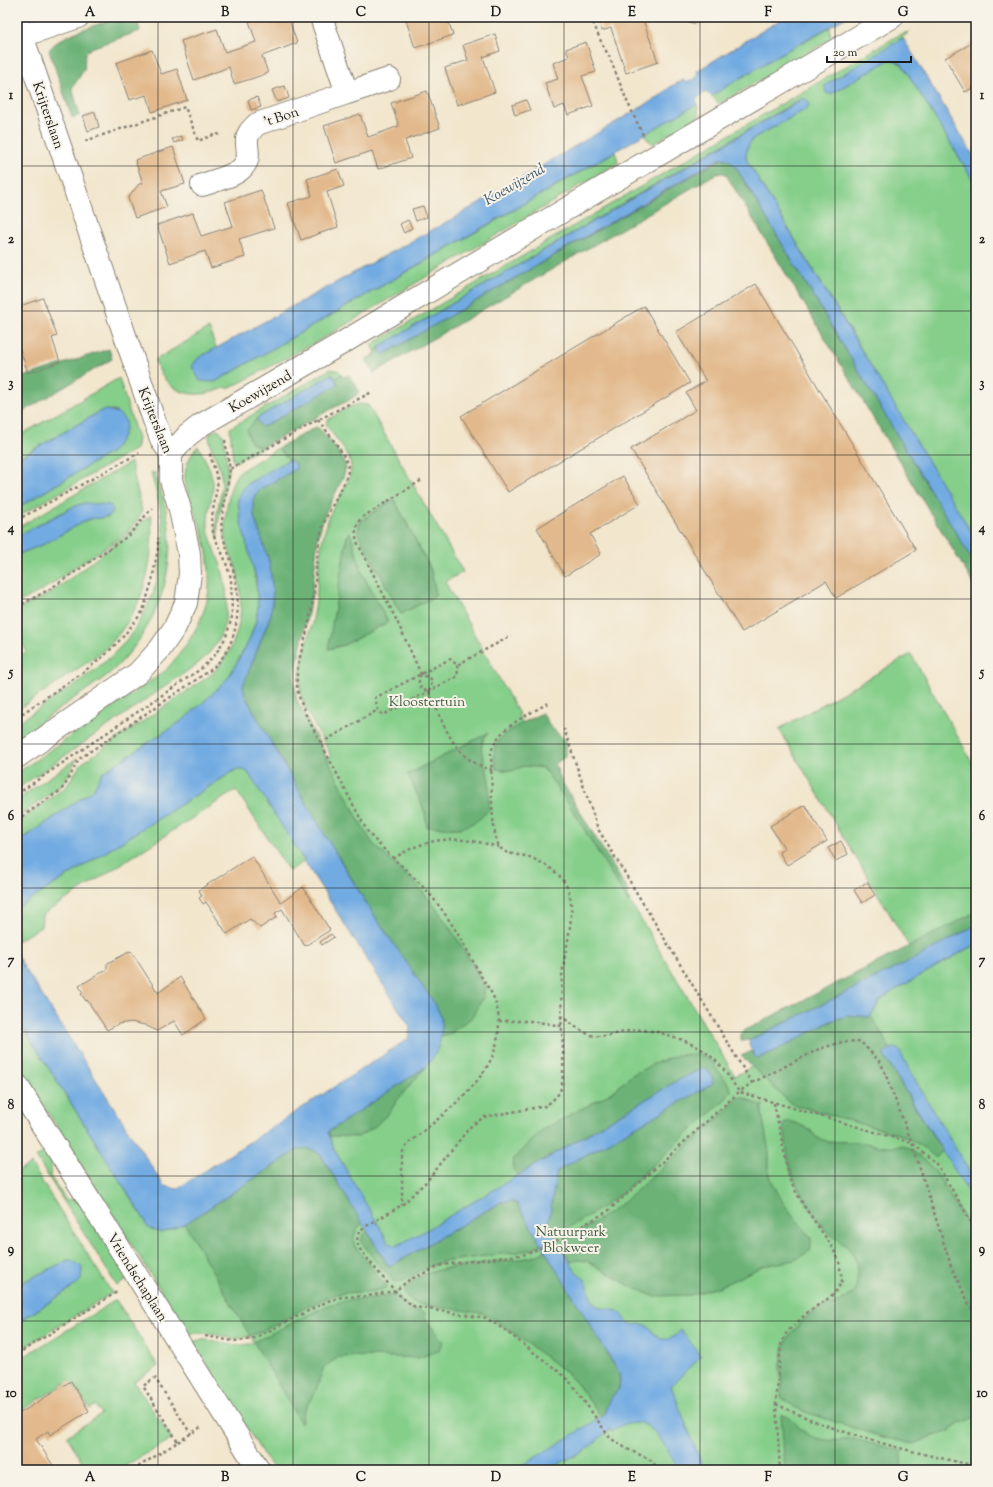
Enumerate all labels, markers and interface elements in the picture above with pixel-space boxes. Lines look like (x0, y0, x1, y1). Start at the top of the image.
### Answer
text: A (85, 4, 96, 22)
text: B (221, 4, 230, 22)
text: C (356, 4, 366, 22)
text: D (491, 4, 501, 22)
text: E (628, 4, 636, 22)
text: F (764, 4, 772, 22)
text: G (898, 4, 909, 22)
scale bar (827, 38, 911, 64)
text: 20 m (833, 44, 858, 62)
street label: Krijterslaan (26, 79, 68, 152)
text: 1 (9, 87, 14, 105)
text: 1 (980, 87, 985, 105)
street label: 't Bon (261, 103, 302, 133)
water label: Koewijzend (480, 159, 550, 211)
text: 2 (8, 231, 15, 249)
text: 2 (979, 231, 986, 249)
street label: Koewijzend (226, 367, 296, 419)
text: 3 (8, 375, 14, 393)
text: 3 (979, 375, 985, 393)
street label: Krijterslaan (132, 385, 177, 457)
text: 4 (7, 520, 15, 538)
text: 4 (978, 520, 986, 538)
text: 5 (8, 664, 14, 682)
text: 5 (979, 664, 985, 682)
park label: Kloostertuin (389, 693, 465, 713)
text: 6 (8, 808, 15, 826)
text: 6 (979, 808, 986, 826)
text: 7 (8, 952, 15, 970)
text: 7 (979, 952, 986, 970)
text: 8 (8, 1097, 15, 1115)
text: 8 (979, 1097, 986, 1115)
park label: Natuurpark Blokweer (536, 1223, 607, 1259)
street label: Vriendschaplaan (101, 1230, 172, 1326)
text: 9 (8, 1241, 15, 1259)
text: 9 (979, 1241, 986, 1259)
text: 10 (5, 1385, 17, 1403)
text: 10 (976, 1385, 988, 1403)
text: A (85, 1469, 96, 1487)
text: B (221, 1469, 230, 1487)
text: C (356, 1469, 366, 1487)
text: D (491, 1469, 501, 1487)
text: E (628, 1469, 636, 1487)
text: F (764, 1469, 772, 1487)
text: G (898, 1469, 909, 1487)

